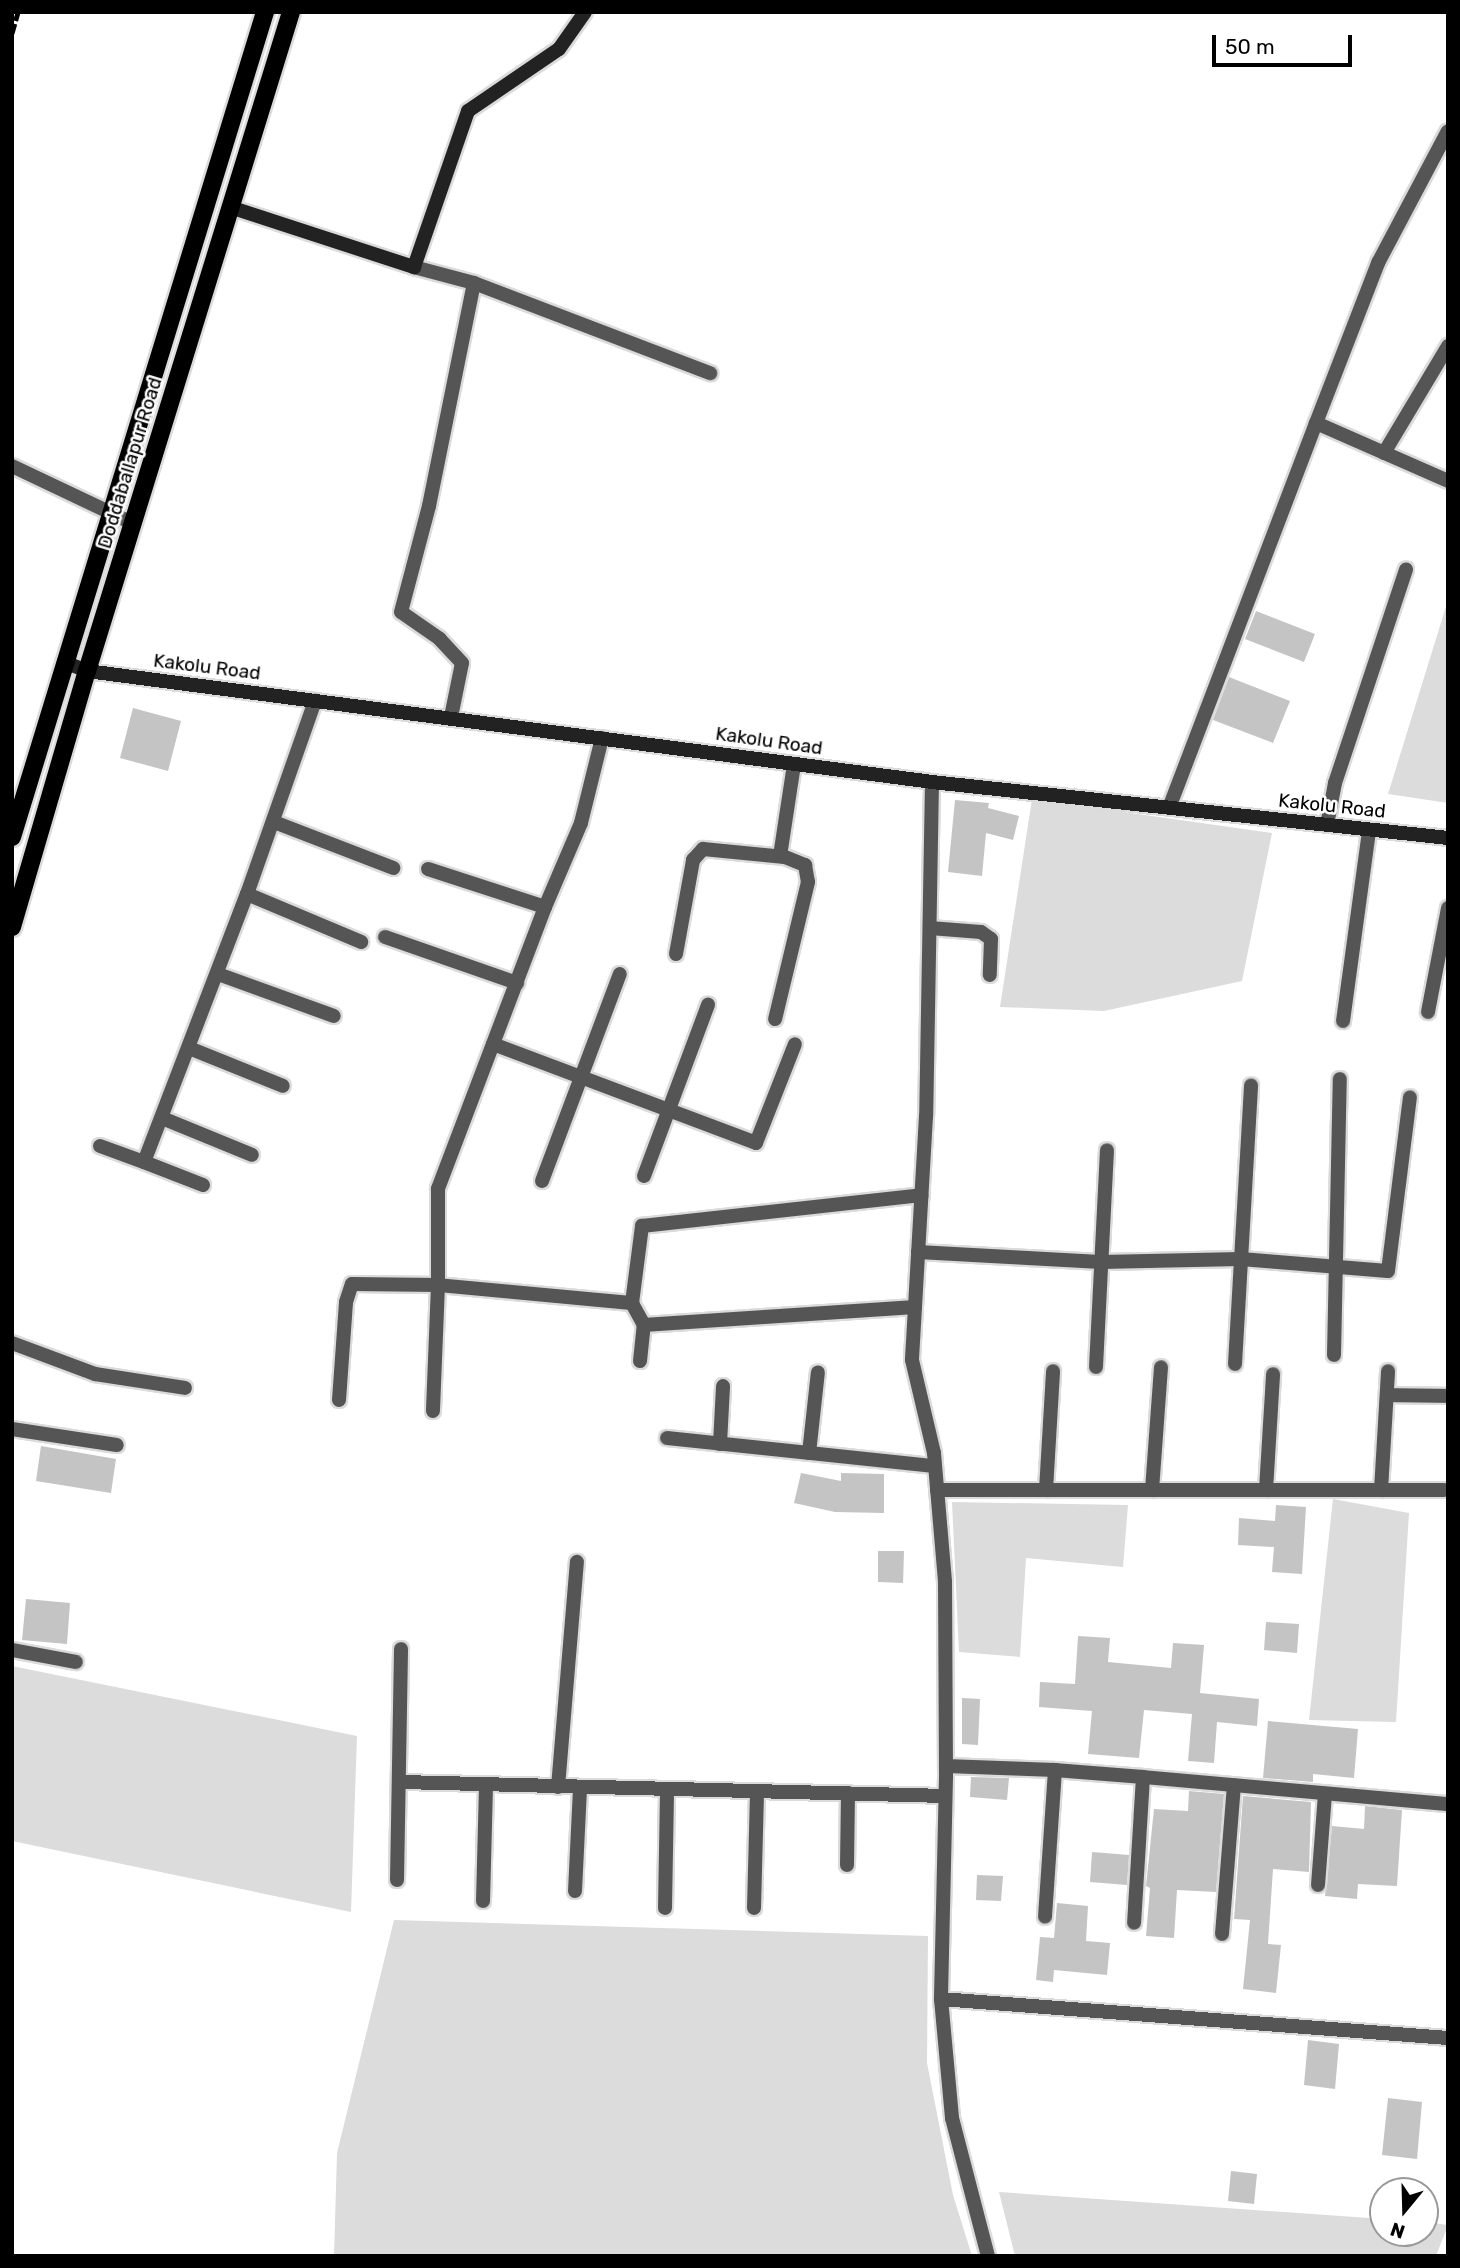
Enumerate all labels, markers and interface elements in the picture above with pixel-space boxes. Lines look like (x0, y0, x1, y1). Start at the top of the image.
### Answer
scale bar (1215, 21, 1355, 65)
text: 50 m (1225, 34, 1275, 59)
street label: Doddaballapur Road (93, 374, 167, 552)
street label: Kakolu Road (152, 649, 262, 685)
street label: Kakolu Road (714, 722, 824, 760)
street label: Kakolu Road (1277, 789, 1387, 823)
north arrow (1369, 2177, 1439, 2247)
text: N (1387, 2217, 1408, 2244)

